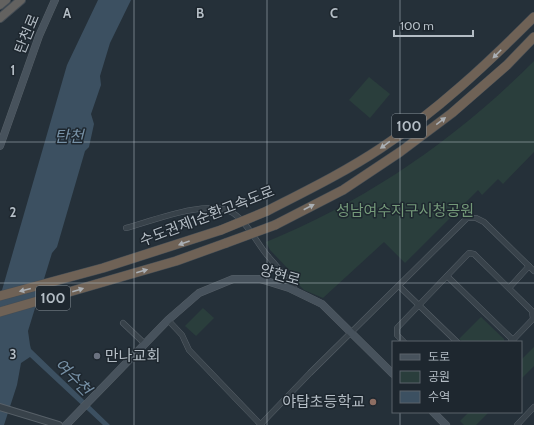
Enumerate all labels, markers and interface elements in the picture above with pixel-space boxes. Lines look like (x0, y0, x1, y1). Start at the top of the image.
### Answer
text: A (63, 5, 72, 21)
text: B (196, 5, 204, 21)
text: C (330, 5, 338, 21)
street label: 탄천로 (11, 11, 43, 57)
scale bar (394, 12, 473, 38)
text: 100 m (400, 18, 434, 33)
one-way arrow (492, 49, 502, 59)
text: 1 (11, 62, 15, 78)
road number: 100 (392, 114, 426, 138)
one-way arrow (436, 117, 447, 125)
water label: 탄천 (54, 127, 86, 146)
one-way arrow (379, 141, 390, 149)
street label: 수도권제1순환고속도로 (137, 182, 277, 250)
park label: 성남여수지구시청공원 (336, 202, 474, 220)
text: 2 (10, 204, 17, 220)
one-way arrow (304, 204, 315, 210)
one-way arrow (178, 240, 190, 246)
street label: 양현로 (258, 261, 302, 289)
one-way arrow (137, 268, 149, 274)
road number: 100 (36, 286, 70, 310)
one-way arrow (19, 287, 31, 293)
one-way arrow (72, 287, 84, 293)
legend (392, 341, 522, 413)
text: 3 (9, 346, 17, 362)
place label: 만나교회 (105, 347, 160, 365)
text: 도로 (428, 349, 450, 364)
marker: 만나교회 (92, 351, 102, 361)
water label: 여수천 (51, 355, 97, 401)
text: 공원 (428, 369, 450, 384)
text: 수역 (428, 389, 450, 404)
place label: 야탑초등학교 (282, 393, 365, 411)
marker: 야탑초등학교 (368, 397, 378, 407)

